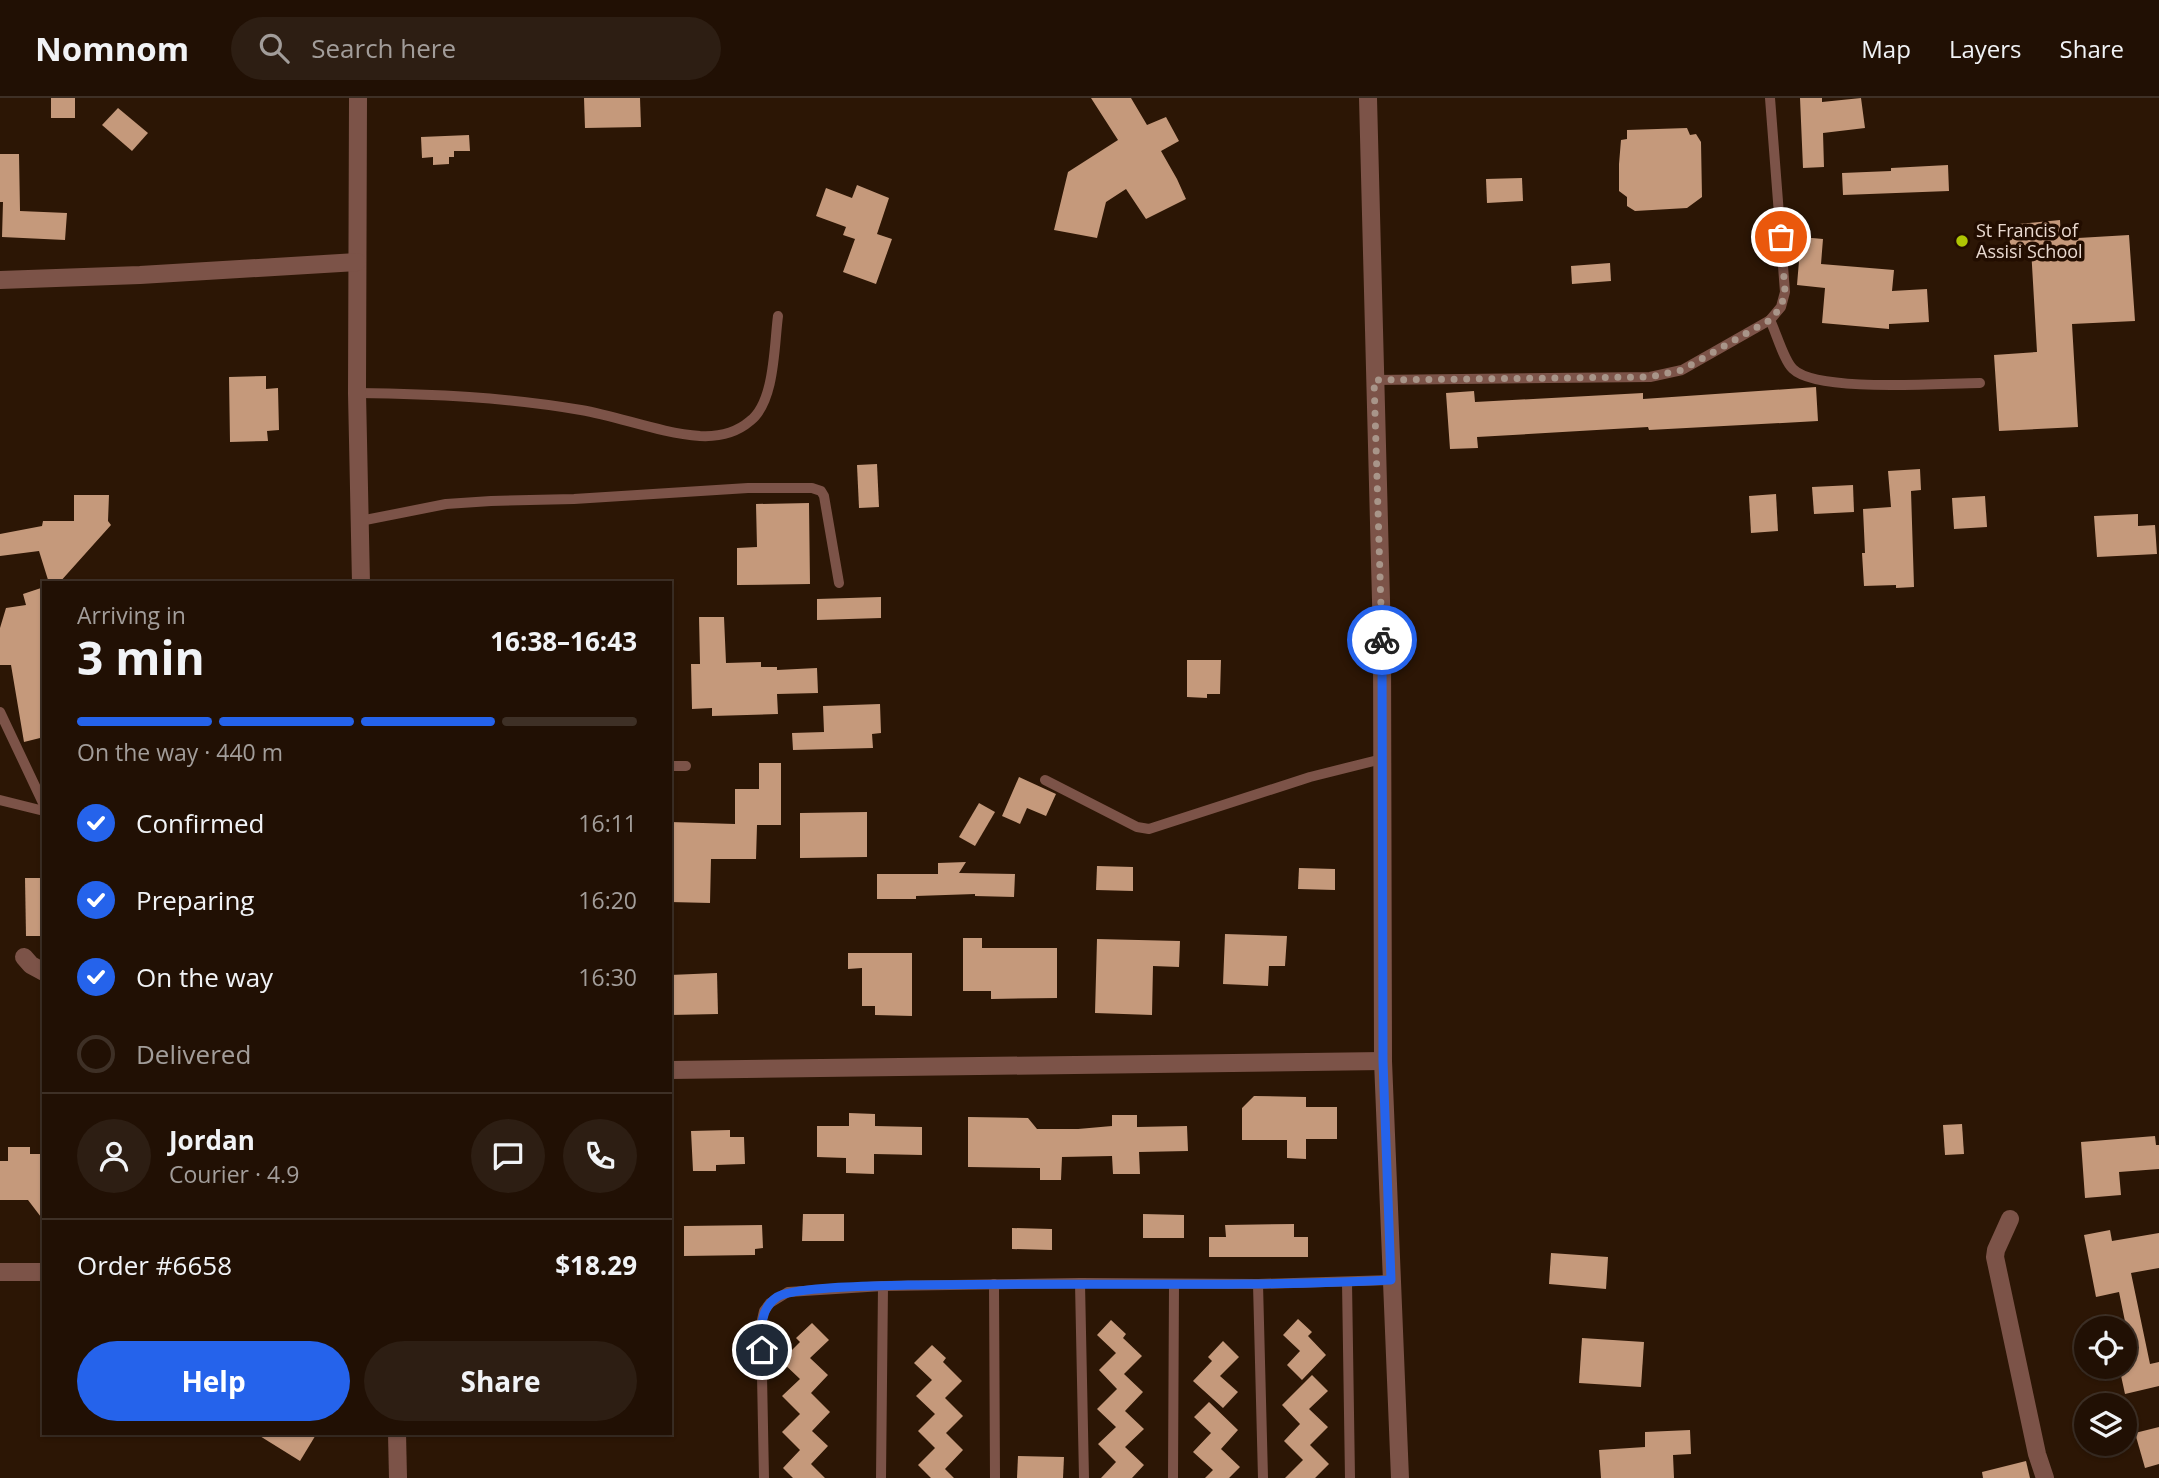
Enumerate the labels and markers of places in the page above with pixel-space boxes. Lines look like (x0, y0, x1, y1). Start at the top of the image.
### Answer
pin (1751, 207, 1811, 267)
place label: St Francis of Assisi School (1976, 218, 2083, 263)
marker: St Francis of Assisi School (1954, 233, 1970, 249)
pin (732, 1320, 792, 1380)

